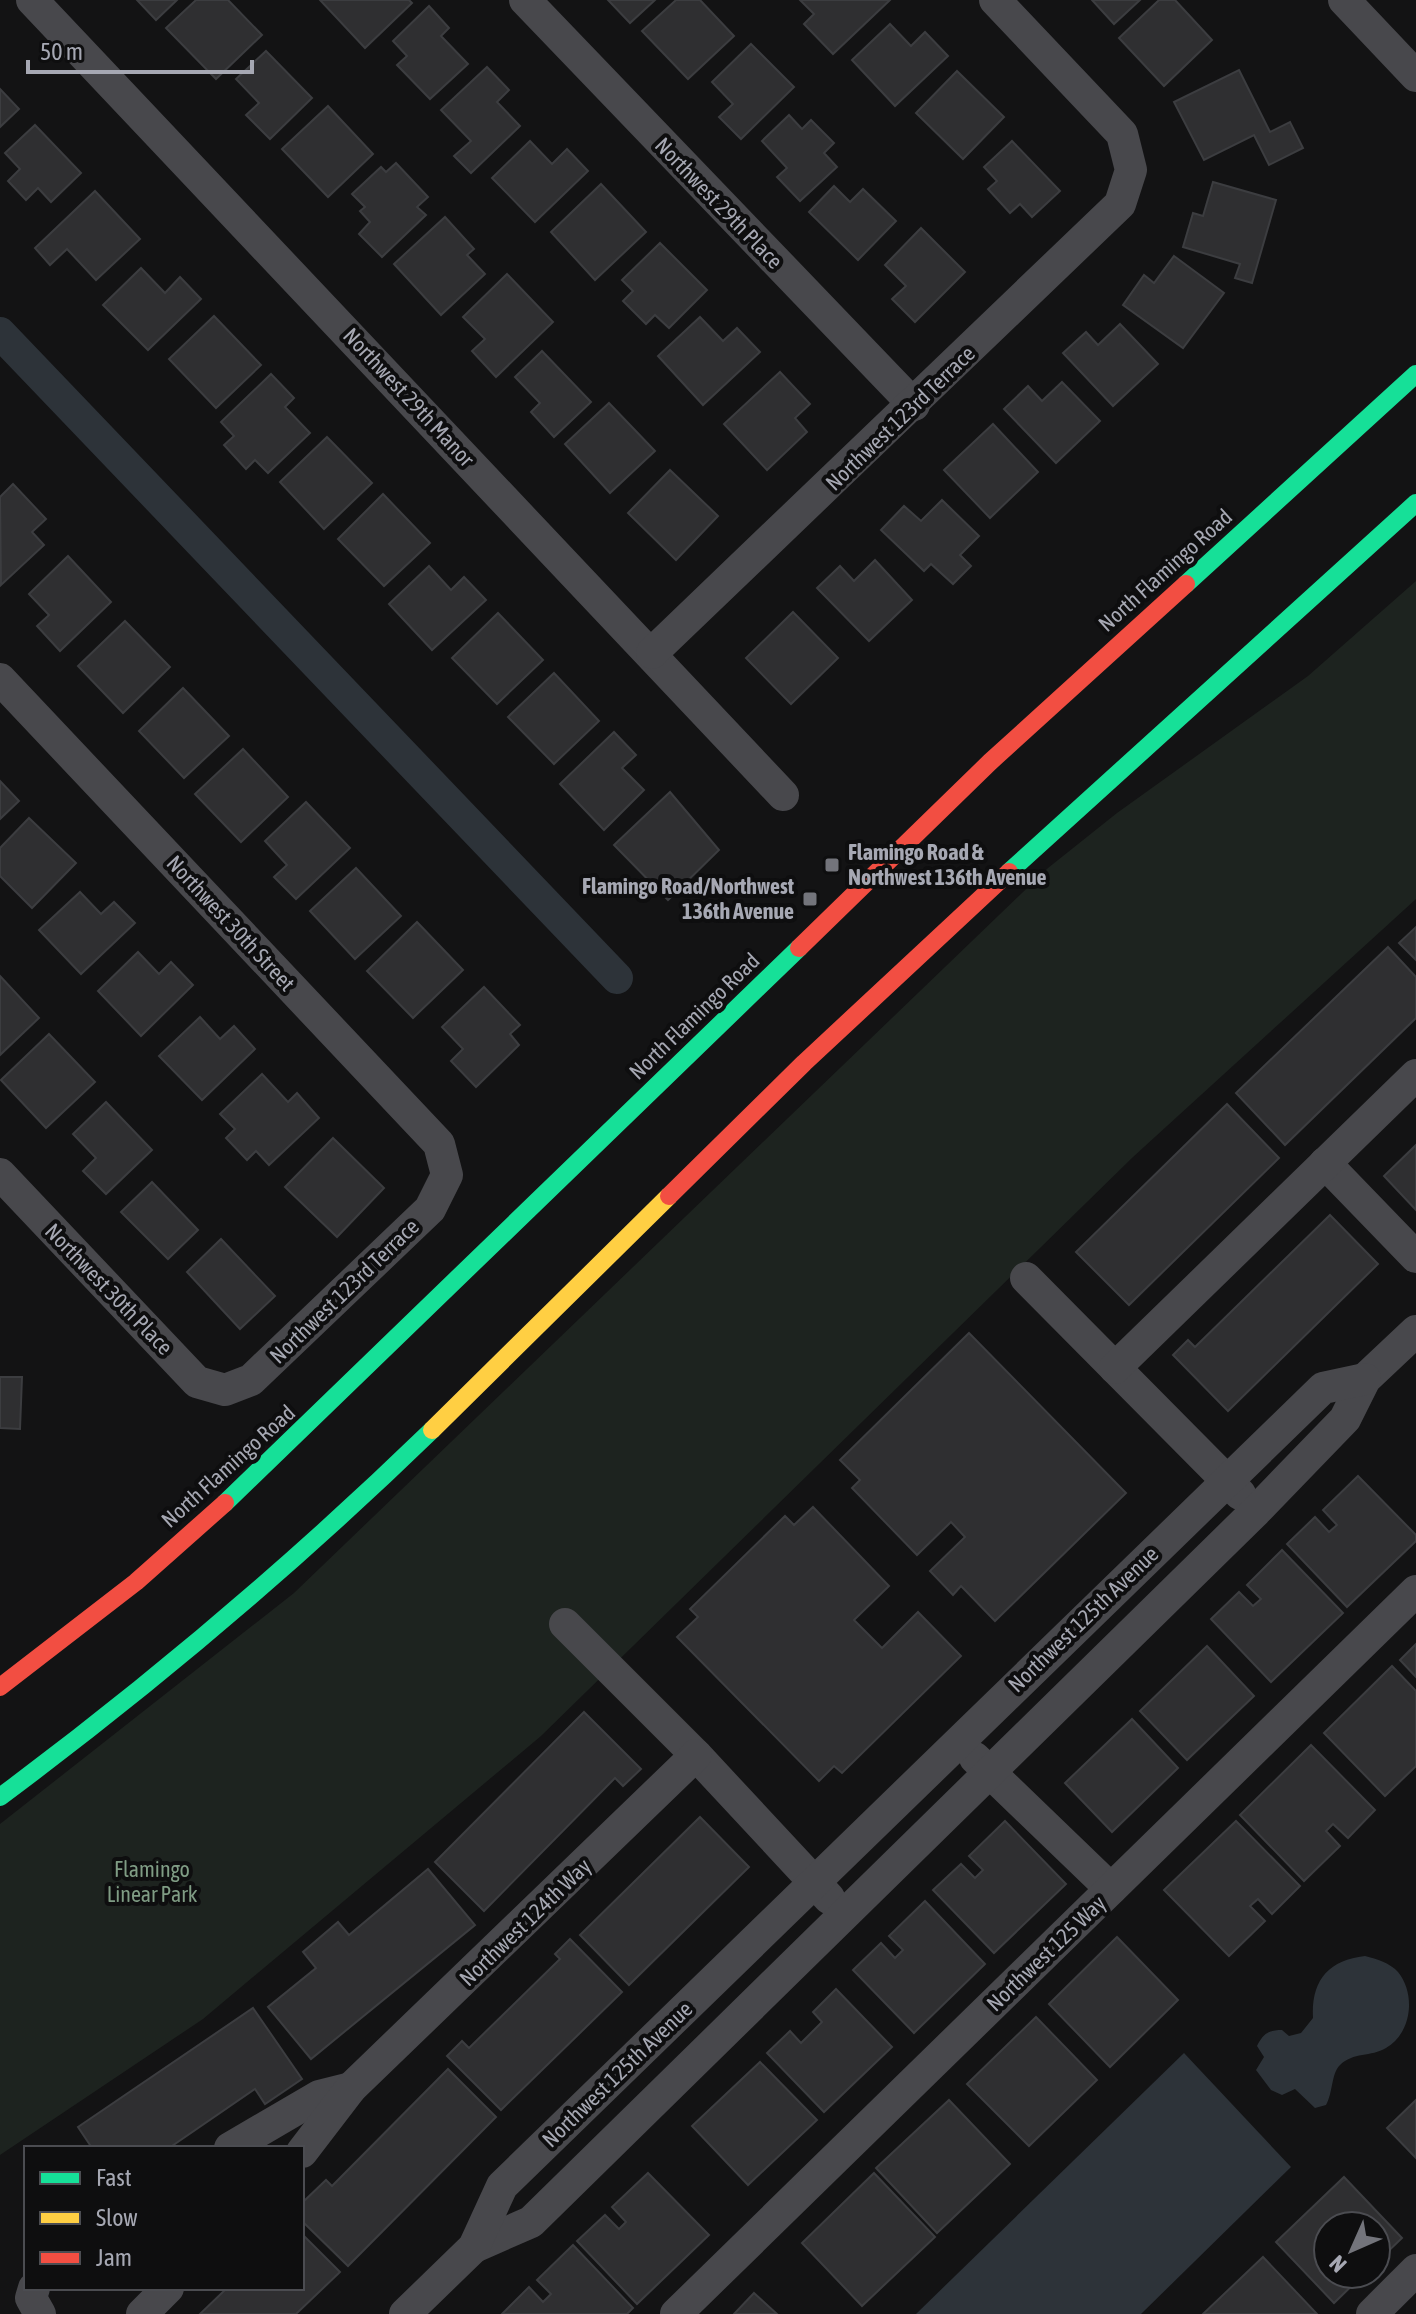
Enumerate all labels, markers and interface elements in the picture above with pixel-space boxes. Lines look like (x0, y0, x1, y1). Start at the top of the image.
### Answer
scale bar (28, 24, 252, 74)
text: 50 m (40, 38, 83, 65)
street label: Northwest 29th Place (650, 132, 788, 274)
street label: Northwest 29th Manor (338, 322, 480, 472)
street label: Northwest 123rd Terrace (820, 340, 980, 496)
street label: North Flamingo Road (1093, 503, 1237, 637)
place label: Flamingo Road & Northwest 136th Avenue (848, 839, 1047, 890)
street label: Northwest 30th Street (162, 850, 300, 996)
marker: Flamingo Road & Northwest 136th Avenue (823, 856, 841, 874)
place label: Flamingo Road/Northwest 136th Avenue (582, 873, 795, 924)
marker: Flamingo Road/Northwest 136th Avenue (801, 890, 819, 908)
street label: North Flamingo Road (624, 947, 764, 1085)
street label: Northwest 123rd Terrace (264, 1213, 424, 1369)
street label: Northwest 30th Place (40, 1218, 178, 1360)
street label: North Flamingo Road (156, 1399, 300, 1533)
street label: Northwest 125th Avenue (1003, 1541, 1163, 1697)
street label: Northwest 124th Way (454, 1853, 596, 1991)
park label: Flamingo Linear Park (107, 1856, 198, 1907)
street label: Northwest 125 Way (981, 1890, 1111, 2016)
street label: Northwest 125th Avenue (537, 1996, 697, 2152)
legend (24, 2146, 304, 2290)
text: Fast (96, 2164, 132, 2191)
text: Slow (96, 2204, 138, 2231)
north arrow (1312, 2210, 1392, 2290)
text: Jam (96, 2244, 132, 2271)
text: N (1324, 2250, 1352, 2278)

